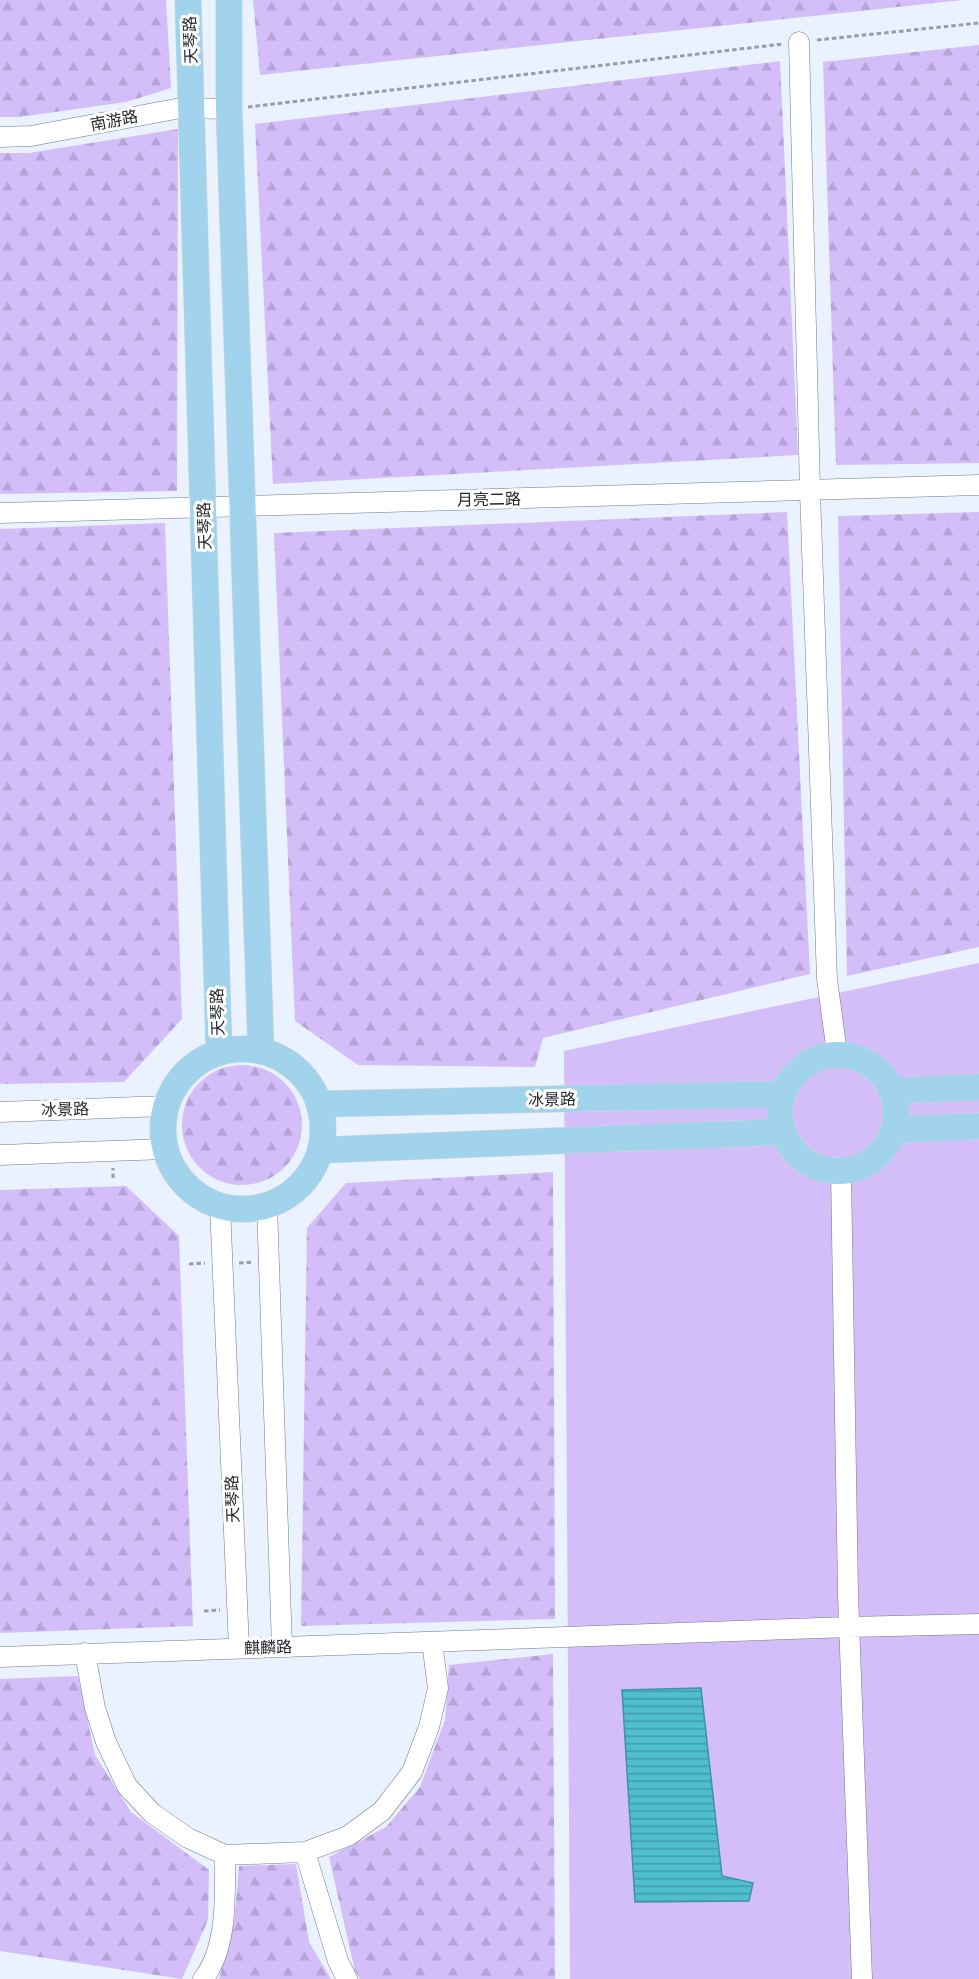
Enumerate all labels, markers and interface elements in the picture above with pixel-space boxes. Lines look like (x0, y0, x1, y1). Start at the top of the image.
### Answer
street label: 天琴路 (180, 16, 200, 64)
street label: 南游路 (89, 107, 139, 133)
street label: 月亮二路 (457, 489, 521, 509)
street label: 天琴路 (194, 502, 214, 550)
street label: 天琴路 (207, 988, 227, 1036)
street label: 冰景路 (528, 1090, 576, 1108)
street label: 冰景路 (41, 1099, 89, 1119)
street label: 天琴路 (222, 1475, 242, 1523)
street label: 麒麟路 (244, 1637, 292, 1657)

